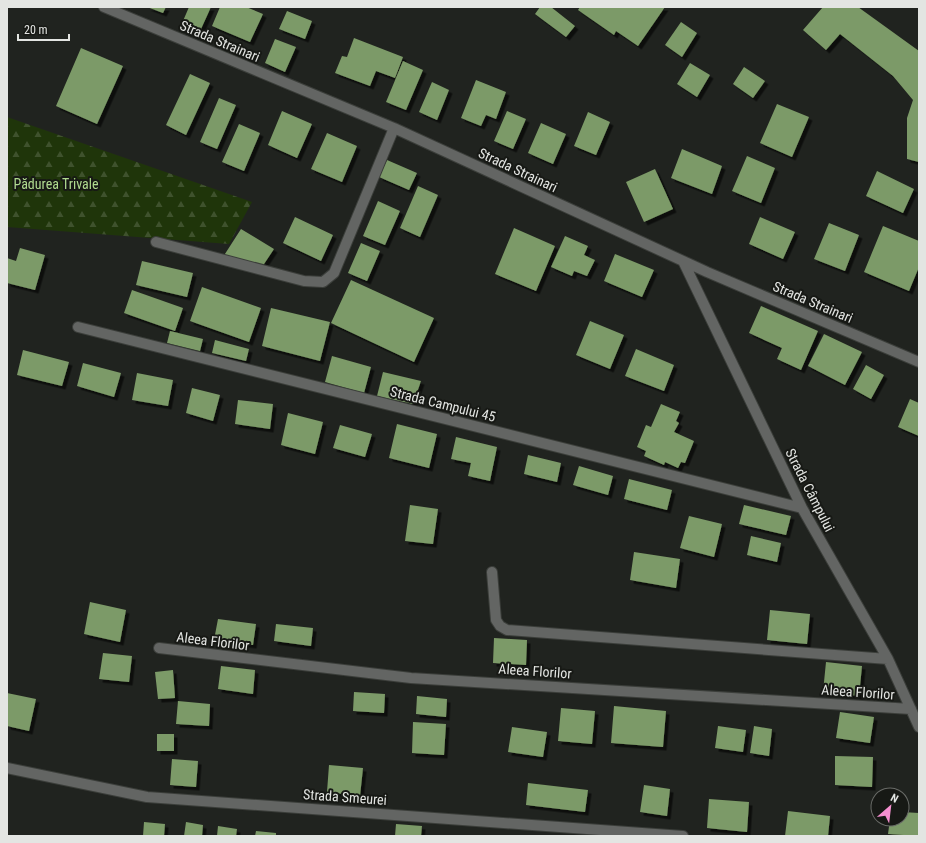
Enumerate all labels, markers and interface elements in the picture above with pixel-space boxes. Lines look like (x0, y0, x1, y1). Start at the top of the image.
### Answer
scale bar (18, 16, 69, 42)
street label: Strada Strainari (178, 17, 262, 65)
text: 20 m (24, 23, 48, 37)
street label: Strada Strainari (476, 145, 560, 195)
park label: Pădurea Trivale (13, 176, 99, 192)
street label: Strada Strainari (771, 278, 855, 326)
street label: Strada Campului 45 (389, 383, 497, 425)
street label: Strada Câmpului (782, 446, 838, 534)
street label: Aleea Florilor (176, 629, 250, 653)
street label: Aleea Florilor (498, 660, 572, 682)
street label: Aleea Florilor (821, 681, 895, 703)
street label: Strada Smeurei (303, 786, 387, 808)
north arrow (870, 787, 910, 827)
text: N (888, 791, 901, 806)

